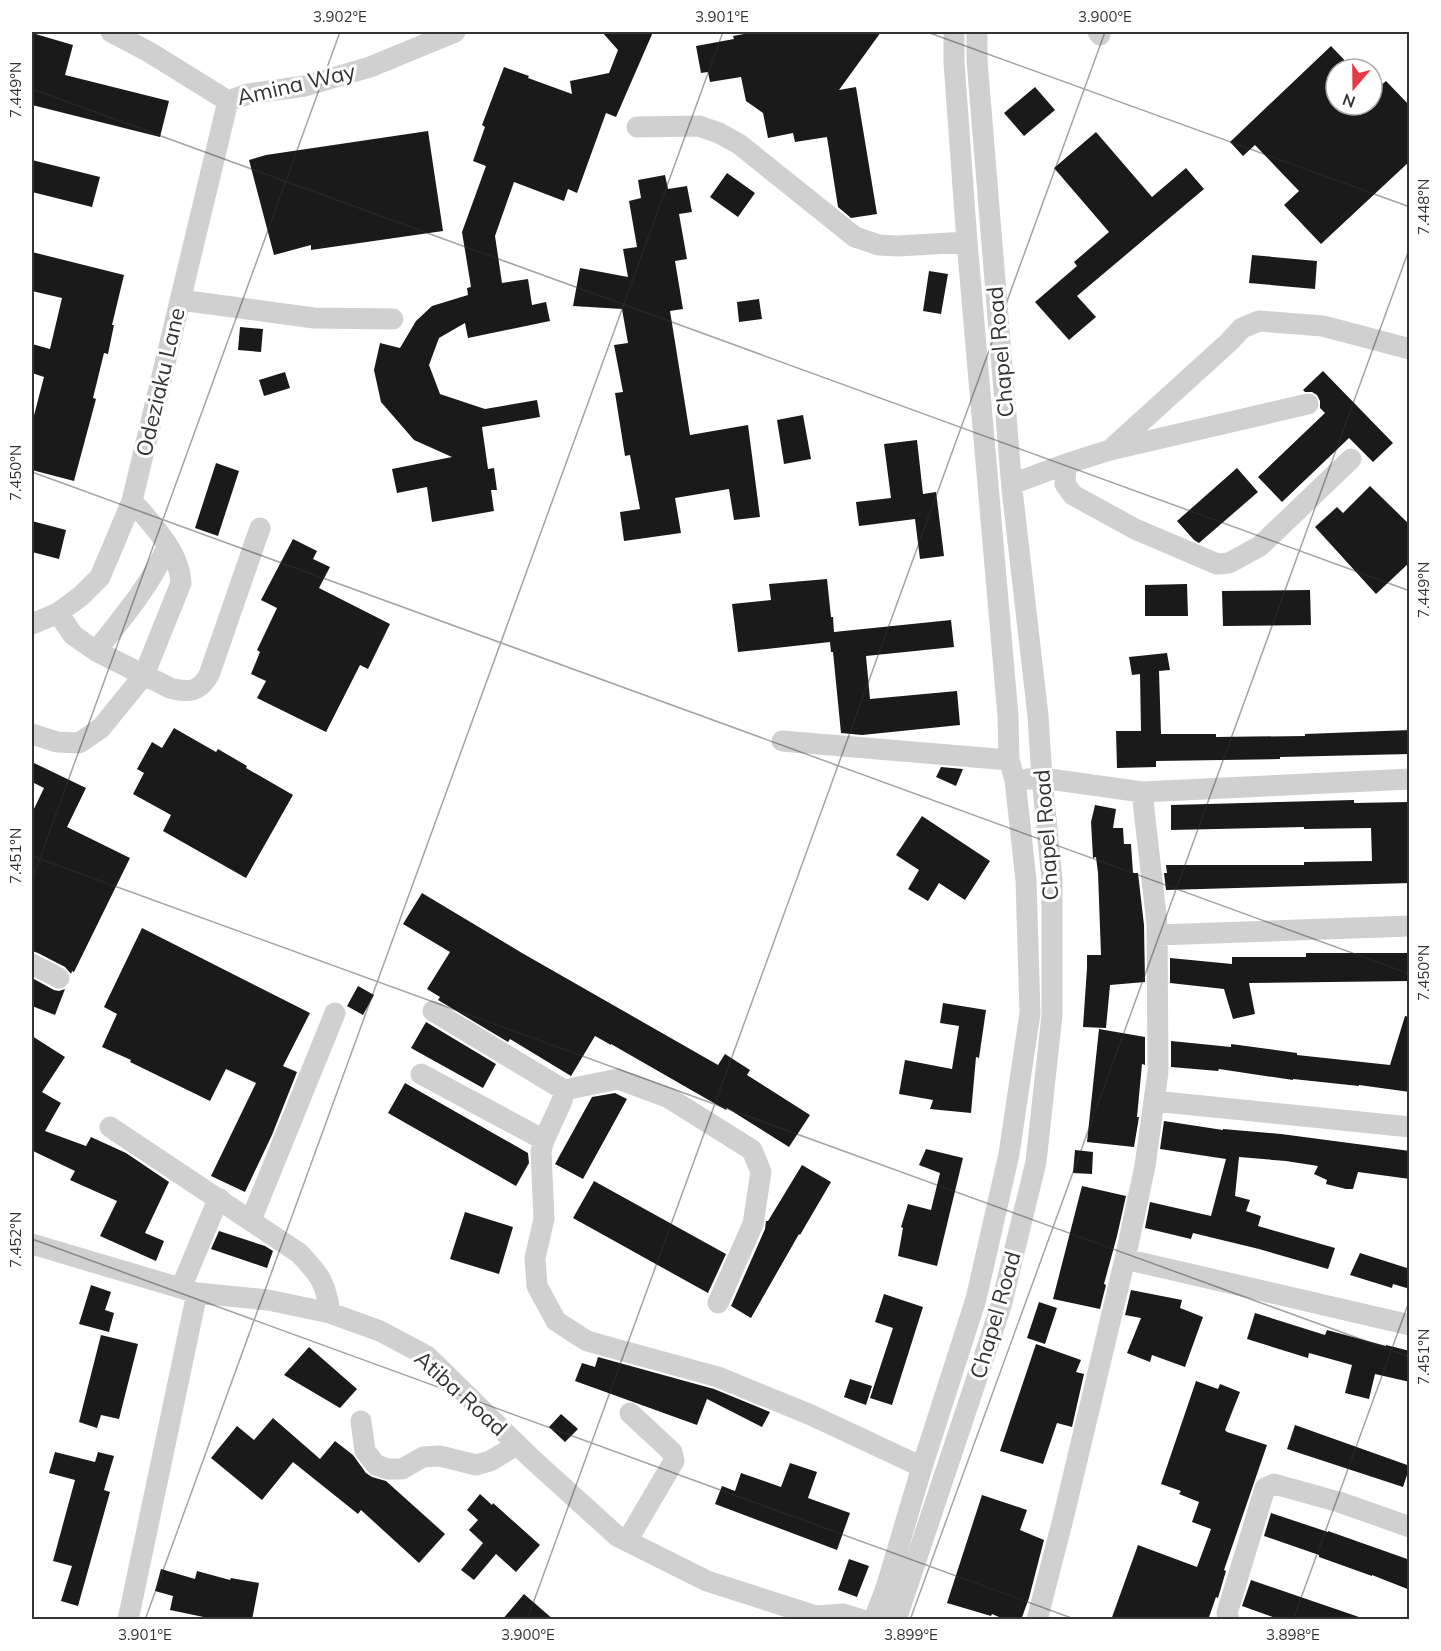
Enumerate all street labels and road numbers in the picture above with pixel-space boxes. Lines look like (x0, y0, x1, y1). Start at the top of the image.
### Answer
street label: Amina Way (234, 57, 358, 111)
street label: Chapel Road (980, 285, 1020, 419)
street label: Odeziaku Lane (129, 305, 191, 459)
street label: Chapel Road (1027, 769, 1065, 901)
street label: Chapel Road (963, 1248, 1027, 1382)
street label: Atiba Road (409, 1344, 513, 1442)

